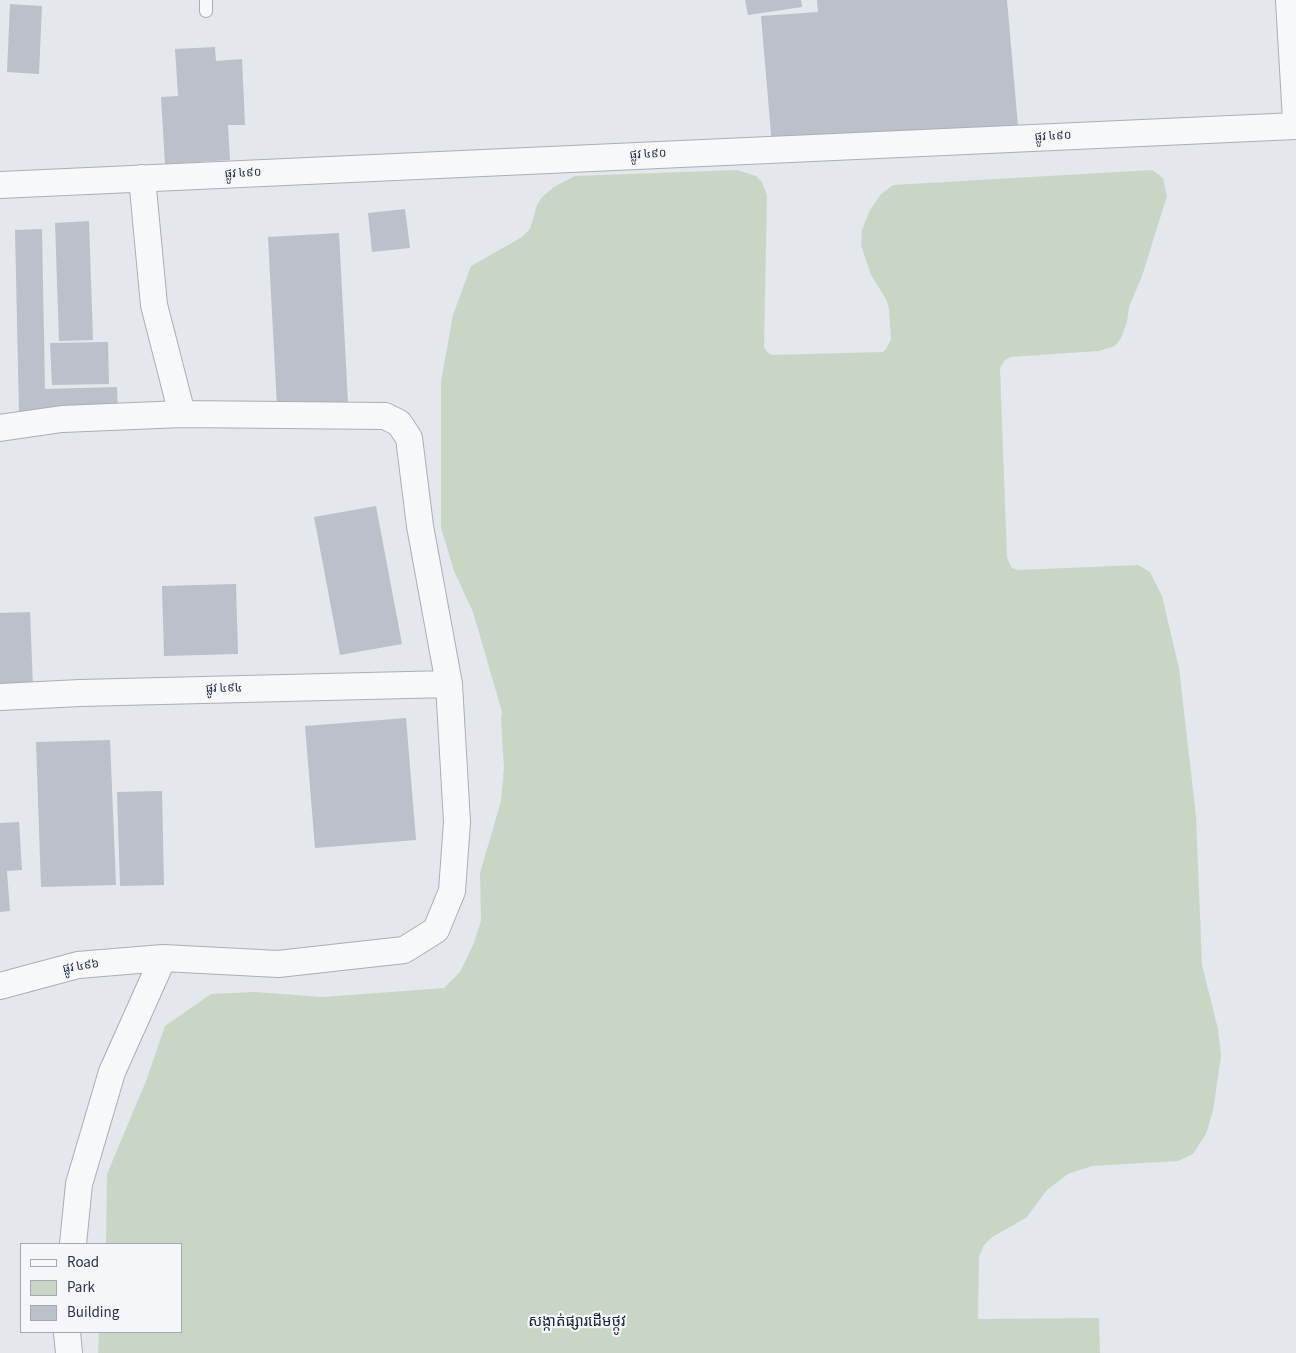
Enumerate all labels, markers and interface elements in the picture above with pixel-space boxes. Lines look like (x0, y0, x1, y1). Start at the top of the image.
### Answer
street label: ផ្លូវ ៤៩០ (1034, 129, 1072, 145)
street label: ផ្លូវ ៤៩០ (629, 147, 667, 163)
street label: ផ្លូវ ៤៩០ (224, 166, 262, 182)
street label: ផ្លូវ ៤៩៤ (205, 681, 243, 697)
street label: ផ្លូវ ៤៩៦ (62, 957, 100, 977)
legend (20, 1243, 182, 1333)
text: Road (67, 1252, 99, 1273)
text: Park (67, 1277, 95, 1298)
text: Building (67, 1302, 119, 1323)
district label: សង្កាត់ផ្សារដើមថ្កូវ (528, 1314, 626, 1332)

